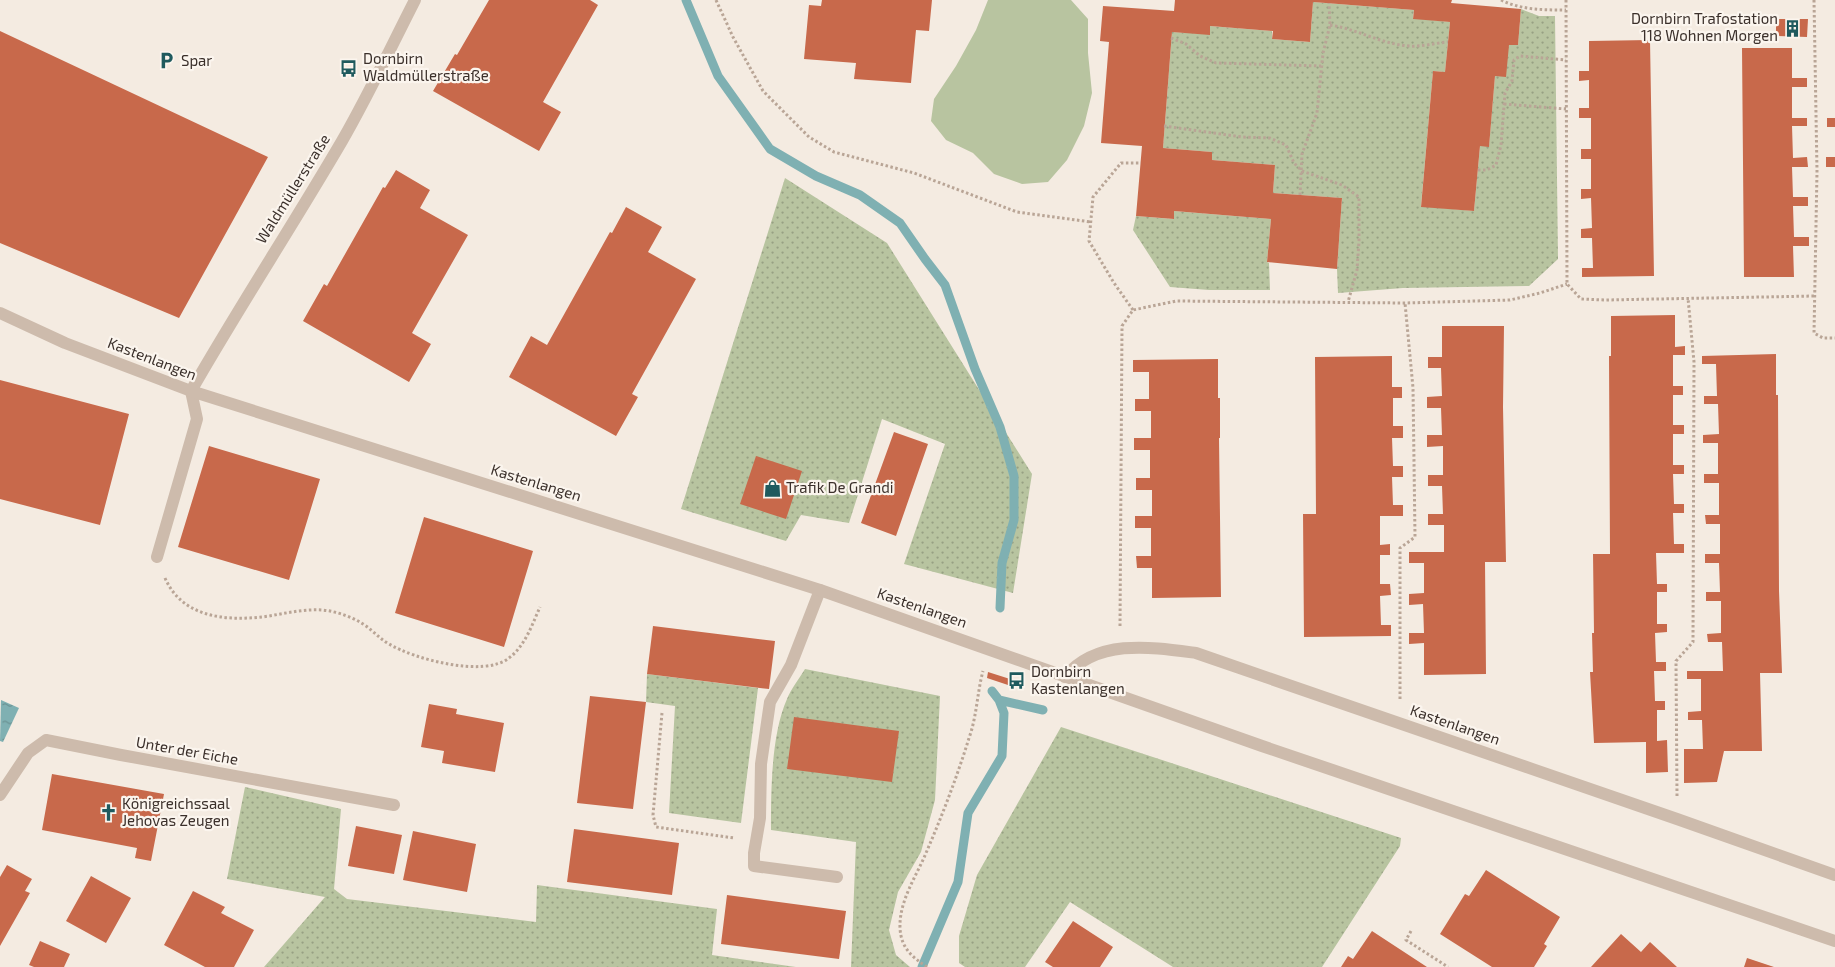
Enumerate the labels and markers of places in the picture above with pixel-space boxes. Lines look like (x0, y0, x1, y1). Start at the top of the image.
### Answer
place label: Dornbirn Trafostation 118 Wohnen Morgen (1631, 9, 1778, 44)
building icon: Dornbirn Trafostation 118 Wohnen Morgen (1782, 18, 1802, 38)
place label: Dornbirn Waldmüllerstraße (363, 49, 489, 84)
parking icon: Spar (157, 51, 177, 71)
place label: Spar (181, 51, 212, 69)
bus stop icon: Dornbirn Waldmüllerstraße (339, 58, 359, 78)
shop icon: Trafik De Grandi (762, 478, 782, 498)
place label: Trafik De Grandi (786, 478, 894, 496)
place label: Dornbirn Kastenlangen (1031, 662, 1125, 697)
bus stop icon: Dornbirn Kastenlangen (1007, 671, 1027, 691)
place label: Königreichssaal Jehovas Zeugen (122, 794, 230, 829)
church icon: Königreichssaal Jehovas Zeugen (98, 803, 118, 823)

